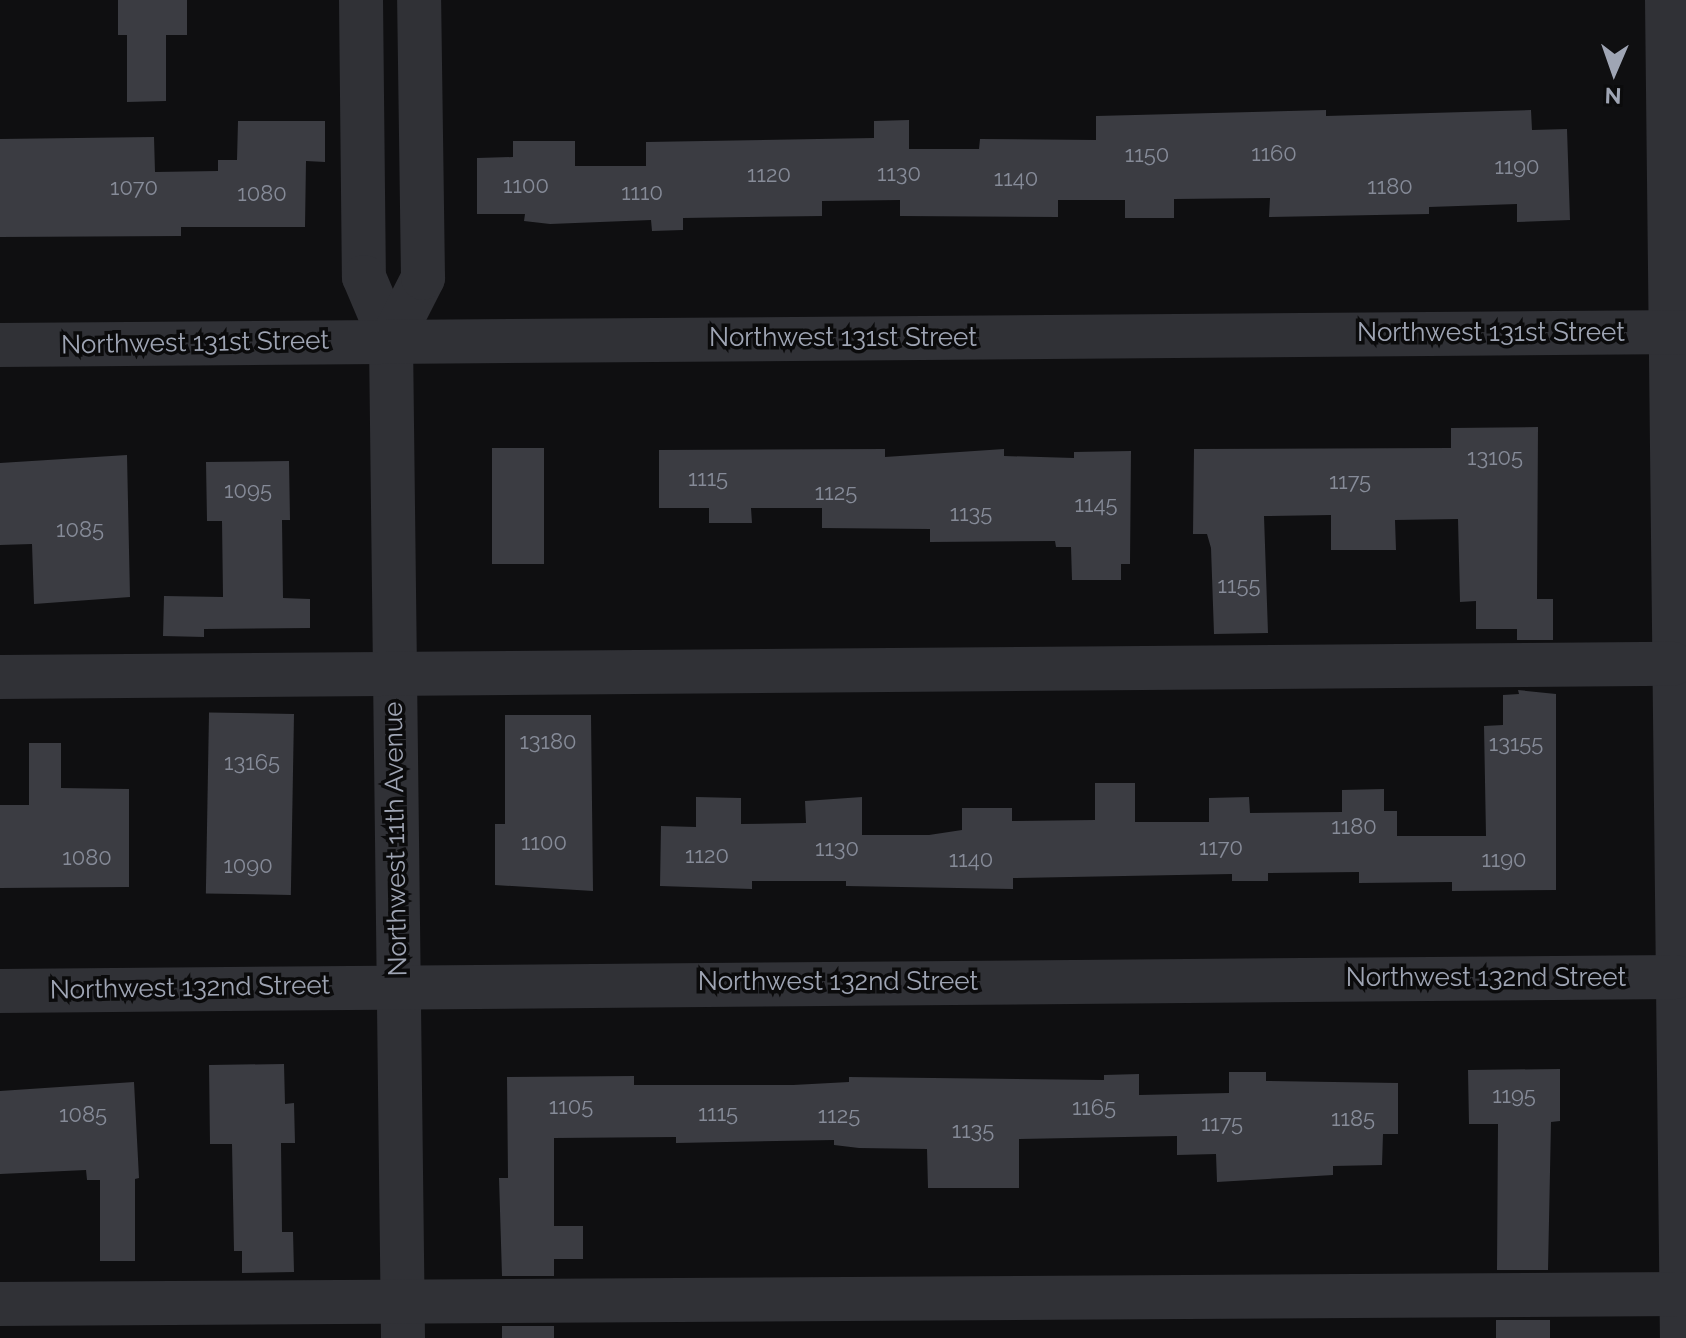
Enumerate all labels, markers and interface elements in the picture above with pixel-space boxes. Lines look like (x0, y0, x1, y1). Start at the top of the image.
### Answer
north arrow (1574, 32, 1654, 112)
text: N (1604, 83, 1622, 109)
house number: 1160 (1251, 141, 1297, 167)
house number: 1150 (1125, 142, 1169, 168)
house number: 1190 (1494, 154, 1540, 180)
house number: 1130 (877, 161, 921, 187)
house number: 1120 (747, 162, 791, 188)
house number: 1140 (994, 166, 1038, 192)
house number: 1100 (503, 173, 549, 199)
house number: 1180 (1367, 174, 1413, 200)
house number: 1070 (110, 175, 158, 201)
house number: 1110 (621, 180, 663, 206)
house number: 1080 (237, 181, 287, 207)
street label: Northwest 131st Street (1357, 317, 1625, 349)
street label: Northwest 131st Street (709, 322, 977, 354)
street label: Northwest 131st Street (61, 325, 329, 361)
house number: 13105 (1467, 445, 1523, 471)
house number: 1115 (688, 466, 728, 492)
house number: 1175 (1329, 469, 1371, 495)
house number: 1095 (224, 478, 272, 504)
house number: 1125 (815, 480, 857, 506)
house number: 1145 (1075, 492, 1117, 518)
house number: 1135 (950, 501, 992, 527)
house number: 1085 (56, 517, 104, 543)
house number: 1155 (1218, 573, 1260, 599)
street label: Northwest 11th Avenue (378, 701, 414, 977)
house number: 13180 (519, 729, 577, 755)
house number: 13155 (1489, 731, 1543, 757)
house number: 13165 (224, 750, 280, 776)
house number: 1180 (1331, 814, 1377, 840)
house number: 1100 (521, 830, 567, 856)
house number: 1170 (1199, 835, 1243, 861)
house number: 1130 (815, 836, 859, 862)
house number: 1120 (685, 843, 729, 869)
house number: 1080 (62, 845, 112, 871)
house number: 1140 (949, 847, 993, 873)
house number: 1190 (1481, 847, 1527, 873)
house number: 1090 (223, 853, 273, 879)
street label: Northwest 132nd Street (1346, 962, 1626, 994)
street label: Northwest 132nd Street (698, 966, 978, 998)
street label: Northwest 132nd Street (50, 970, 330, 1006)
house number: 1195 (1492, 1083, 1536, 1109)
house number: 1105 (549, 1094, 593, 1120)
house number: 1165 (1072, 1095, 1116, 1121)
house number: 1115 (698, 1101, 738, 1127)
house number: 1085 (59, 1102, 107, 1128)
house number: 1125 (818, 1103, 860, 1129)
house number: 1185 (1331, 1106, 1375, 1132)
house number: 1175 (1201, 1111, 1243, 1137)
house number: 1135 (952, 1118, 994, 1144)

